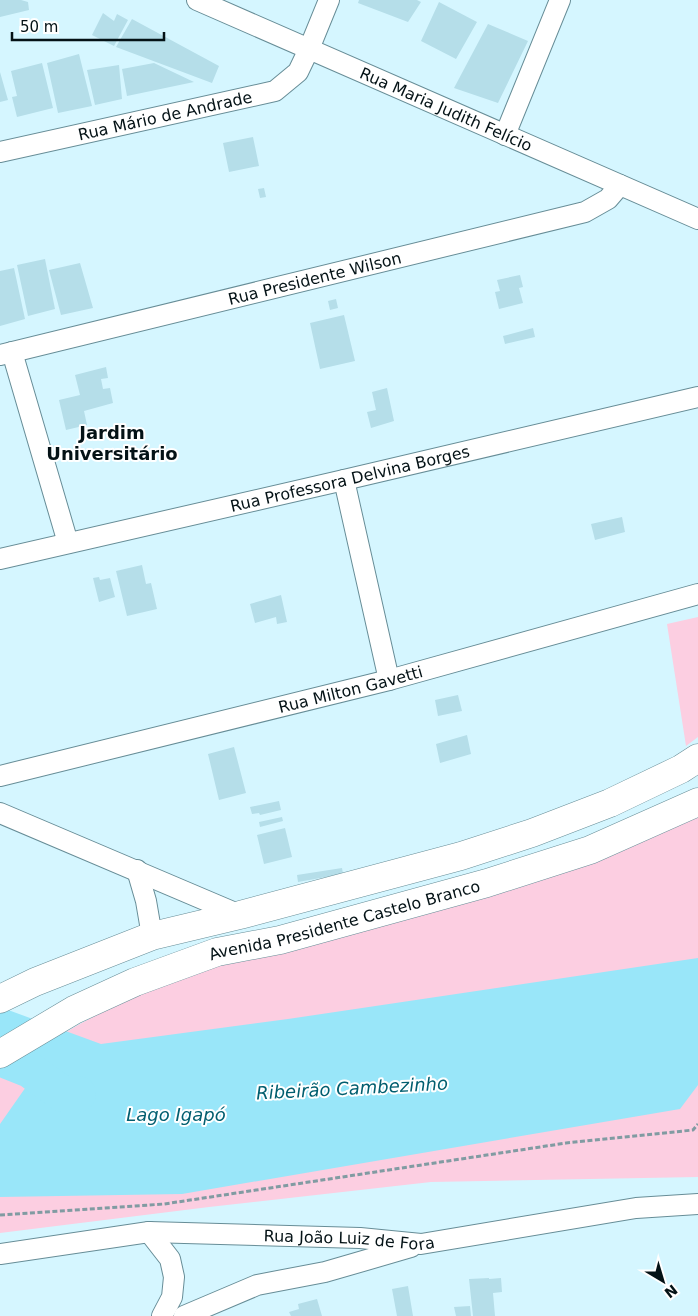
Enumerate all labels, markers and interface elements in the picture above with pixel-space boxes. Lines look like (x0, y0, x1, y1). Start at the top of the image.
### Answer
scale bar (12, 10, 165, 42)
text: 50 m (20, 18, 58, 36)
street label: Rua Maria Judith Felício (357, 63, 535, 155)
street label: Rua Mário de Andrade (76, 87, 254, 144)
street label: Rua Presidente Wilson (226, 248, 403, 308)
district label: Jardim Universitário (46, 422, 178, 464)
street label: Rua Professora Delvina Borges (228, 441, 471, 515)
street label: Rua Milton Gavetti (276, 662, 425, 716)
street label: Avenida Presidente Castelo Branco (206, 876, 482, 964)
water label: Ribeirão Cambezinho (256, 1072, 448, 1104)
water label: Lago Igapó (126, 1104, 226, 1125)
street label: Rua João Luiz de Fora (263, 1226, 436, 1254)
north arrow (638, 1256, 688, 1306)
text: N (661, 1281, 681, 1301)

